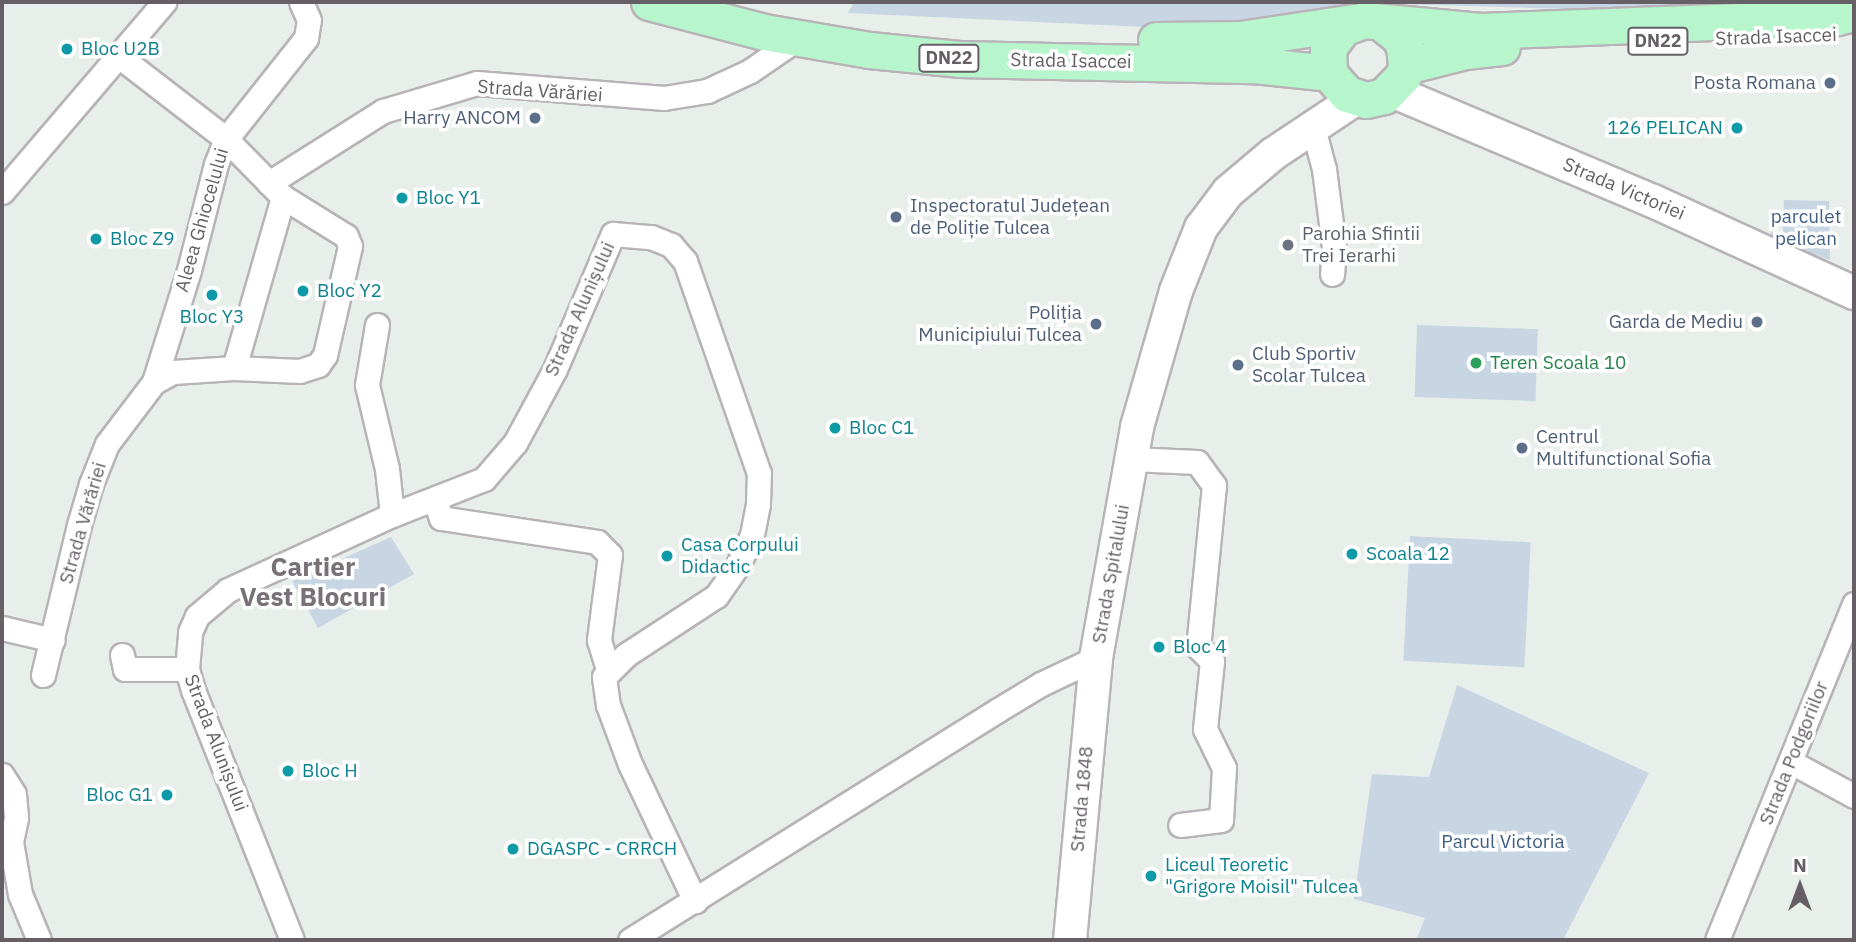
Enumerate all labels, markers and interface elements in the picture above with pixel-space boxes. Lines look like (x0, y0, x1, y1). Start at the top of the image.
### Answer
street label: Strada Isaccei (1715, 23, 1837, 51)
road number: DN22 (1626, 26, 1690, 56)
place label: Bloc U2B (81, 38, 160, 60)
marker: Bloc U2B (59, 41, 75, 57)
road number: DN22 (918, 44, 981, 72)
street label: Strada Isaccei (1010, 49, 1132, 73)
place label: Posta Romana (1694, 72, 1816, 94)
street label: Strada Vărăriei (477, 75, 603, 107)
marker: Posta Romana (1822, 75, 1838, 91)
place label: Harry ANCOM (403, 107, 521, 129)
marker: Harry ANCOM (527, 110, 543, 126)
place label: 126 PELICAN (1607, 117, 1723, 139)
marker: 126 PELICAN (1729, 120, 1745, 136)
street label: Aleea Ghiocelului (171, 145, 233, 295)
street label: Strada Victoriei (1560, 153, 1688, 225)
place label: Bloc Y1 (416, 187, 481, 209)
marker: Bloc Y1 (394, 190, 410, 206)
place label: Inspectoratul Județean de Poliție Tulcea (910, 195, 1110, 239)
park label: parculet pelican (1771, 206, 1841, 250)
marker: Inspectoratul Județean de Poliție Tulcea (888, 209, 904, 225)
place label: Parohia Sfintii Trei Ierarhi (1302, 223, 1420, 267)
place label: Bloc Z9 (110, 228, 175, 250)
marker: Bloc Z9 (88, 231, 104, 247)
marker: Parohia Sfintii Trei Ierarhi (1280, 237, 1296, 253)
street label: Strada Alunișului (540, 238, 620, 380)
place label: Bloc Y2 (317, 280, 382, 302)
marker: Bloc Y2 (295, 283, 311, 299)
marker: Bloc Y3 (204, 287, 220, 303)
place label: Poliția Municipiului Tulcea (918, 302, 1082, 346)
place label: Bloc Y3 (180, 306, 244, 328)
place label: Garda de Mediu (1609, 311, 1743, 333)
marker: Garda de Mediu (1749, 314, 1765, 330)
marker: Poliția Municipiului Tulcea (1088, 316, 1104, 332)
place label: Club Sportiv Scolar Tulcea (1252, 343, 1366, 387)
place label: Teren Scoala 10 (1490, 352, 1627, 374)
marker: Teren Scoala 10 (1468, 355, 1484, 371)
marker: Club Sportiv Scolar Tulcea (1230, 357, 1246, 373)
place label: Bloc C1 (849, 417, 914, 439)
marker: Bloc C1 (827, 420, 843, 436)
place label: Centrul Multifunctional Sofia (1536, 426, 1711, 470)
marker: Centrul Multifunctional Sofia (1514, 440, 1530, 456)
street label: Strada Vărăriei (55, 460, 111, 586)
street label: Strada Spitalului (1088, 503, 1134, 645)
place label: Casa Corpului Didactic (681, 534, 799, 578)
place label: Scoala 12 (1366, 543, 1450, 565)
marker: Scoala 12 (1344, 546, 1360, 562)
marker: Casa Corpului Didactic (659, 548, 675, 564)
district label: Cartier Vest Blocuri (240, 551, 386, 612)
place label: Bloc 4 (1173, 636, 1227, 658)
marker: Bloc 4 (1151, 639, 1167, 655)
street label: Strada Alunișului (179, 671, 253, 815)
street label: Strada Podgoriilor (1755, 678, 1833, 828)
street label: Strada 1848 (1066, 745, 1098, 853)
place label: Bloc H (302, 760, 358, 782)
marker: Bloc H (280, 763, 296, 779)
place label: Bloc G1 (86, 784, 153, 806)
marker: Bloc G1 (159, 787, 175, 803)
park label: Parcul Victoria (1441, 831, 1565, 853)
place label: DGASPC - CRRCH (527, 838, 677, 860)
marker: DGASPC - CRRCH (505, 841, 521, 857)
north arrow (1765, 851, 1835, 921)
text: N (1793, 853, 1807, 877)
place label: Liceul Teoretic "Grigore Moisil" Tulcea (1165, 854, 1358, 898)
marker: Liceul Teoretic "Grigore Moisil" Tulcea (1143, 868, 1159, 884)

